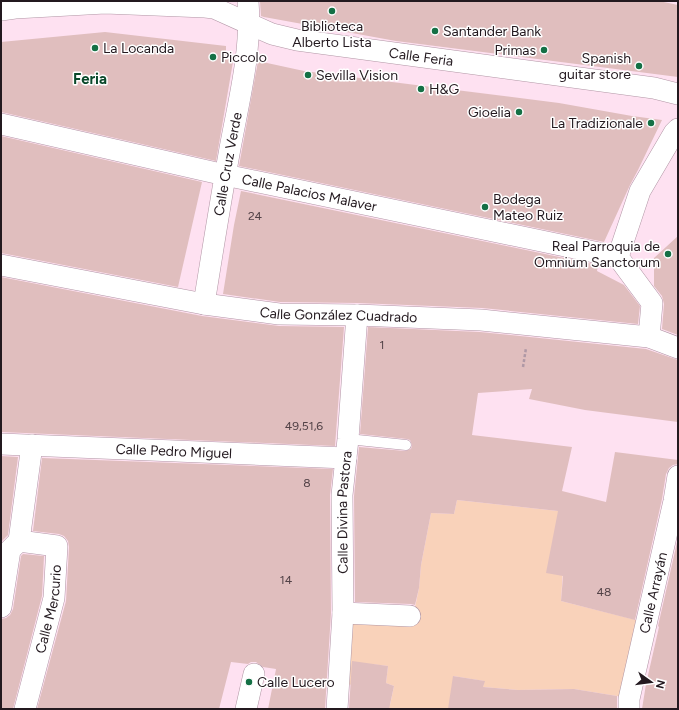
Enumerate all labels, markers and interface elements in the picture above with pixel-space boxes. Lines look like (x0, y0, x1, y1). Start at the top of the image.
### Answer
marker: Biblioteca Alberto Lista (327, 6, 337, 16)
place label: Biblioteca Alberto Lista (292, 18, 372, 51)
place label: Santander Bank (443, 23, 541, 40)
marker: Santander Bank (430, 26, 440, 36)
place label: La Locanda (103, 40, 174, 57)
place label: Primas (494, 42, 536, 59)
marker: La Locanda (90, 43, 100, 53)
street label: Calle Feria (388, 44, 454, 70)
marker: Primas (539, 45, 549, 55)
place label: Piccolo (221, 49, 267, 66)
place label: Spanish guitar store (559, 50, 631, 83)
marker: Piccolo (208, 52, 218, 62)
marker: Spanish guitar store (634, 61, 644, 71)
place label: Sevilla Vision (316, 67, 398, 84)
district label: Feria (73, 70, 107, 88)
marker: Sevilla Vision (303, 70, 313, 80)
place label: H&G (429, 81, 460, 98)
marker: H&G (416, 84, 426, 94)
place label: Gioelia (468, 104, 511, 121)
marker: Gioelia (514, 107, 524, 117)
street label: Calle Cruz Verde (210, 110, 246, 217)
place label: La Tradizionale (551, 115, 643, 132)
marker: La Tradizionale (646, 118, 656, 128)
street label: Calle Palacios Malaver (240, 171, 379, 216)
place label: Bodega Mateo Ruiz (493, 191, 563, 224)
marker: Bodega Mateo Ruiz (480, 202, 490, 212)
house number: 24 (248, 209, 263, 223)
place label: Real Parroquia de Omnium Sanctorum (534, 238, 660, 271)
marker: Real Parroquia de Omnium Sanctorum (663, 249, 673, 259)
street label: Calle González Cuadrado (259, 304, 418, 326)
house number: 1 (380, 338, 384, 352)
house number: 49,51,6 (285, 419, 323, 433)
street label: Calle Pedro Miguel (115, 441, 232, 462)
street label: Calle Divina Pastora (334, 450, 356, 574)
house number: 8 (303, 476, 311, 490)
street label: Calle Arrayán (636, 550, 671, 635)
street label: Calle Mercurio (32, 564, 65, 655)
house number: 14 (280, 573, 293, 587)
house number: 48 (597, 585, 611, 599)
north arrow (631, 662, 671, 702)
place label: Calle Lucero (257, 674, 335, 691)
marker: Calle Lucero (244, 677, 254, 687)
text: N (653, 679, 668, 690)

